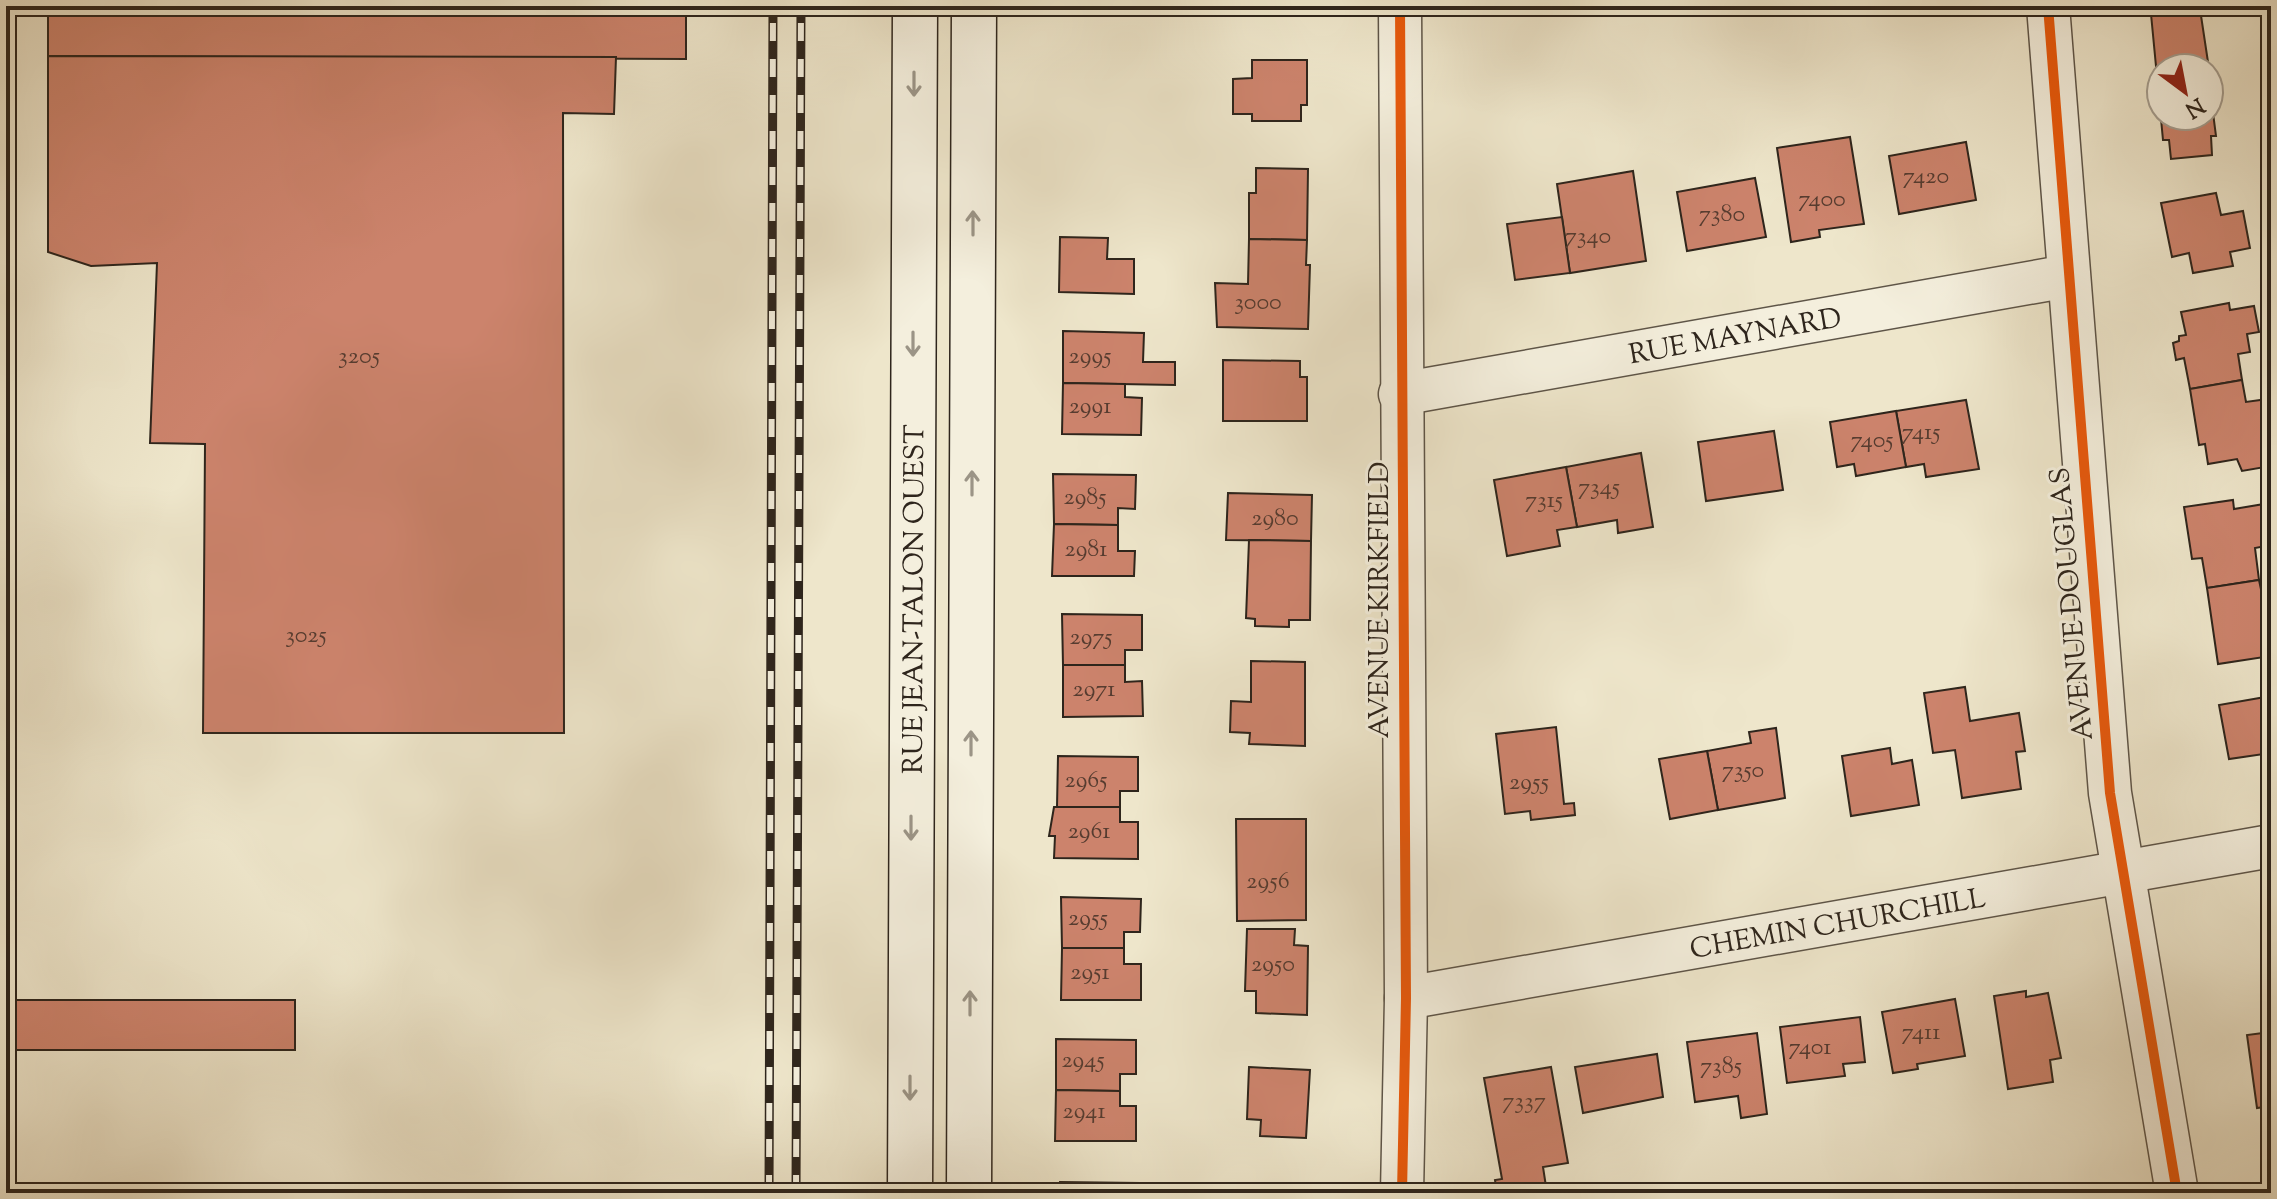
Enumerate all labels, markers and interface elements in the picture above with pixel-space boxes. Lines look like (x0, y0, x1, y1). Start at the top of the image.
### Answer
north arrow (2145, 52, 2225, 132)
one-way arrow (906, 70, 922, 97)
text: N (2178, 88, 2210, 125)
house number: 7420 (1903, 160, 1949, 194)
house number: 7400 (1798, 183, 1846, 217)
house number: 7380 (1699, 198, 1745, 232)
one-way arrow (965, 210, 981, 237)
house number: 7340 (1565, 220, 1611, 254)
house number: 3000 (1234, 286, 1282, 320)
street label: RUE MAYNARD (1626, 299, 1845, 376)
one-way arrow (905, 330, 921, 357)
house number: 3205 (338, 340, 380, 374)
house number: 2995 (1068, 340, 1112, 374)
house number: 2991 (1069, 390, 1111, 424)
house number: 7415 (1902, 416, 1940, 450)
street label: RUE JEAN-TALON OUEST (895, 424, 936, 774)
house number: 7405 (1850, 424, 1894, 458)
street label: AVENUE KIRKFIELD (1361, 462, 1401, 738)
street label: AVENUE DOUGLAS (2041, 466, 2105, 742)
one-way arrow (964, 470, 980, 497)
house number: 7345 (1578, 471, 1620, 505)
house number: 2985 (1063, 481, 1107, 515)
house number: 7315 (1525, 484, 1563, 518)
house number: 2980 (1251, 502, 1299, 536)
house number: 2981 (1064, 533, 1108, 567)
house number: 3025 (285, 619, 327, 653)
house number: 2975 (1069, 621, 1113, 655)
house number: 2971 (1072, 673, 1116, 707)
one-way arrow (963, 730, 979, 757)
house number: 7350 (1722, 754, 1764, 788)
house number: 2965 (1064, 764, 1108, 798)
house number: 2955 (1509, 766, 1549, 800)
one-way arrow (903, 814, 919, 841)
house number: 2961 (1068, 815, 1110, 849)
house number: 2956 (1246, 865, 1290, 899)
street label: CHEMIN CHURCHILL (1687, 880, 1989, 971)
house number: 2955 (1068, 902, 1108, 936)
house number: 2950 (1251, 948, 1295, 982)
house number: 2951 (1070, 956, 1110, 990)
one-way arrow (962, 990, 978, 1017)
house number: 7411 (1902, 1016, 1940, 1050)
house number: 7401 (1789, 1031, 1831, 1065)
house number: 2945 (1061, 1044, 1105, 1078)
house number: 7385 (1700, 1050, 1742, 1084)
one-way arrow (902, 1074, 918, 1101)
house number: 7337 (1502, 1085, 1546, 1119)
house number: 2941 (1062, 1095, 1106, 1129)

